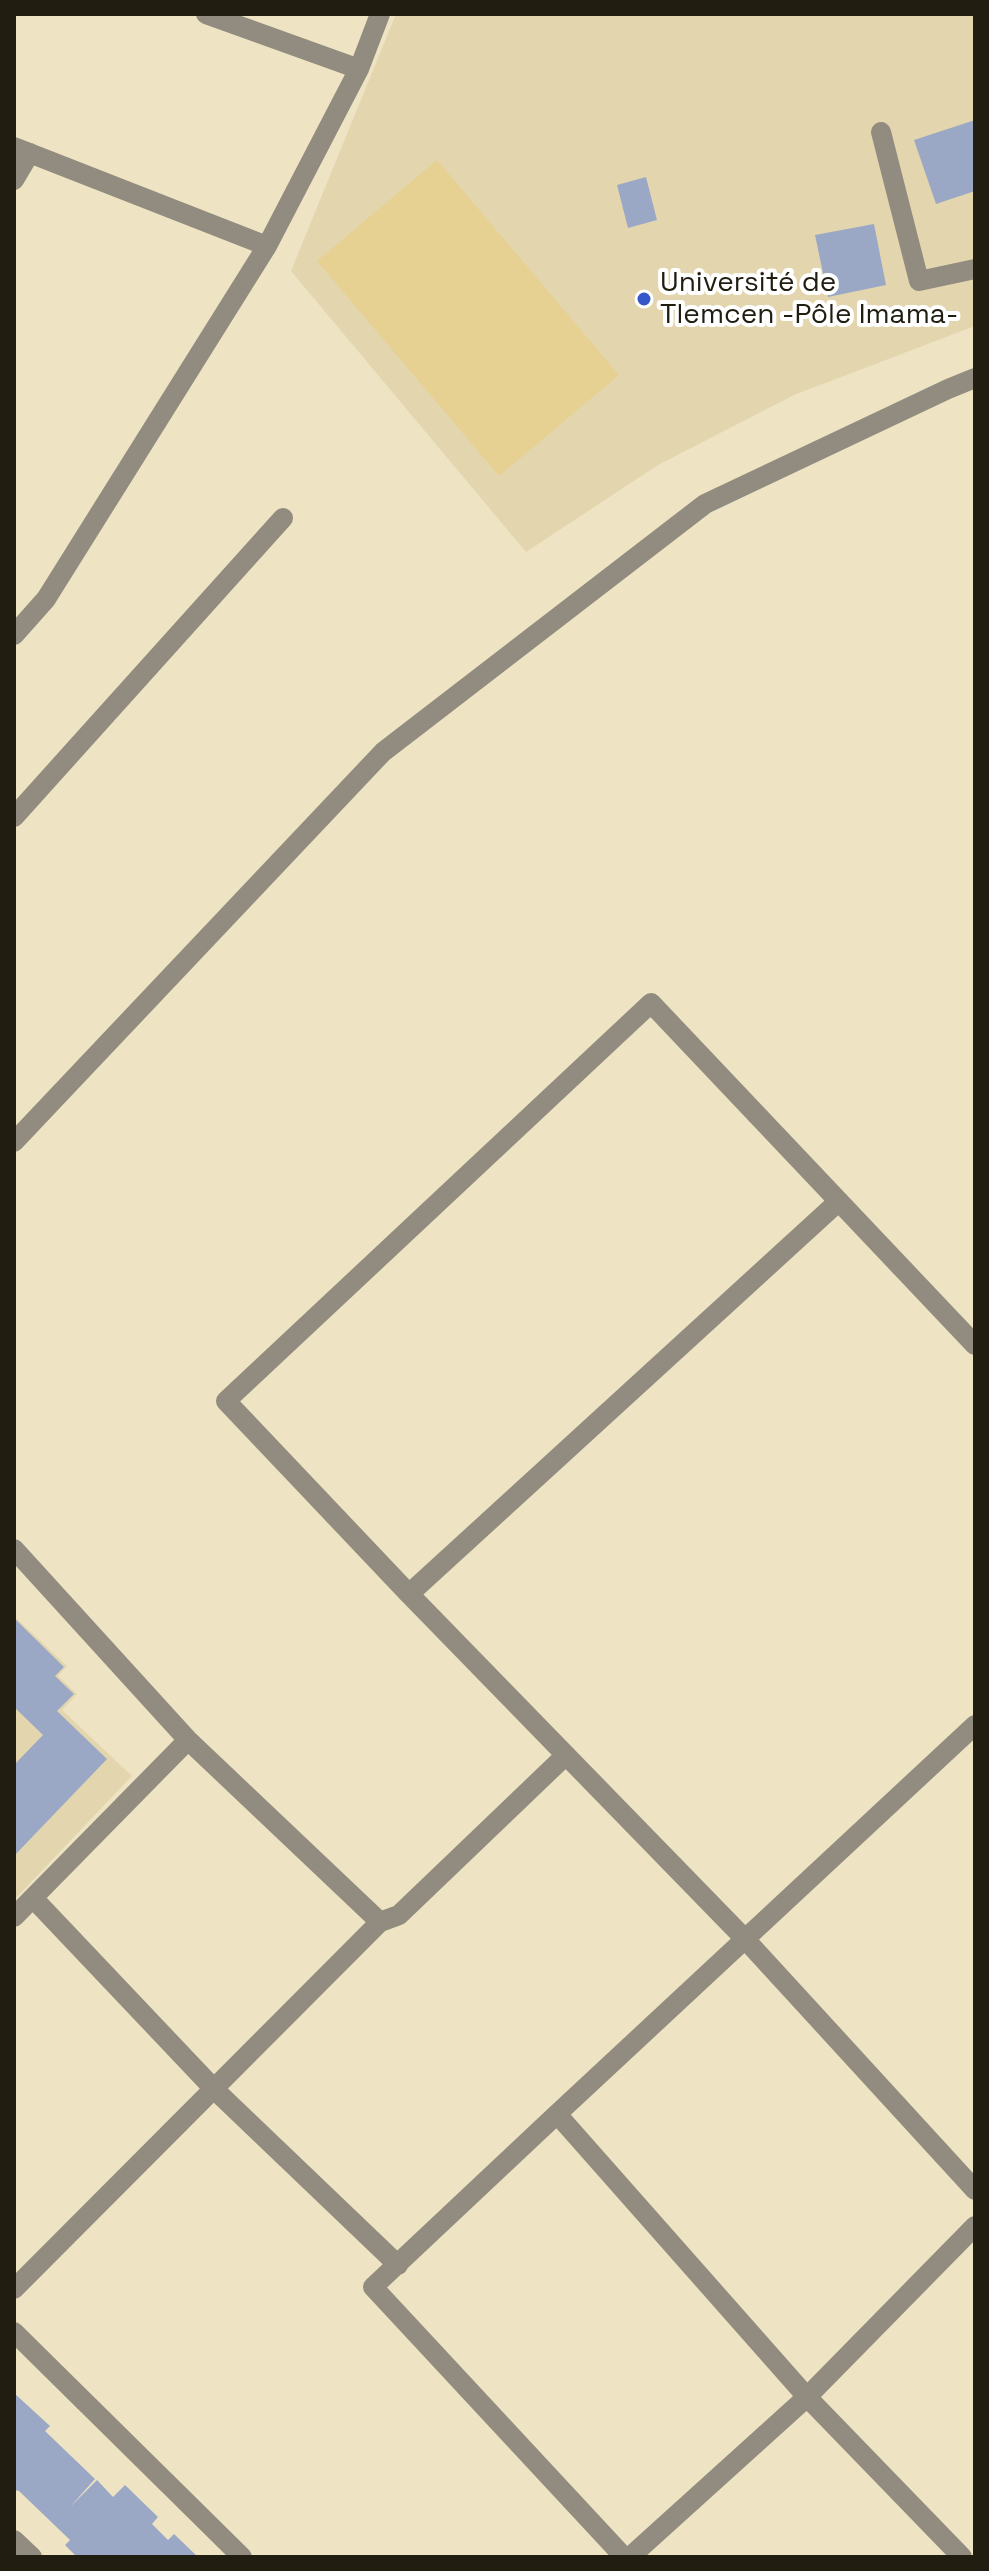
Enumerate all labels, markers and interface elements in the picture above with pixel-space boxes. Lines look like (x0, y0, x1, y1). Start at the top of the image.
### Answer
place label: Université de Tlemcen -Pôle Imama- (660, 266, 958, 332)
marker: Université de Tlemcen -Pôle Imama- (635, 290, 653, 308)

